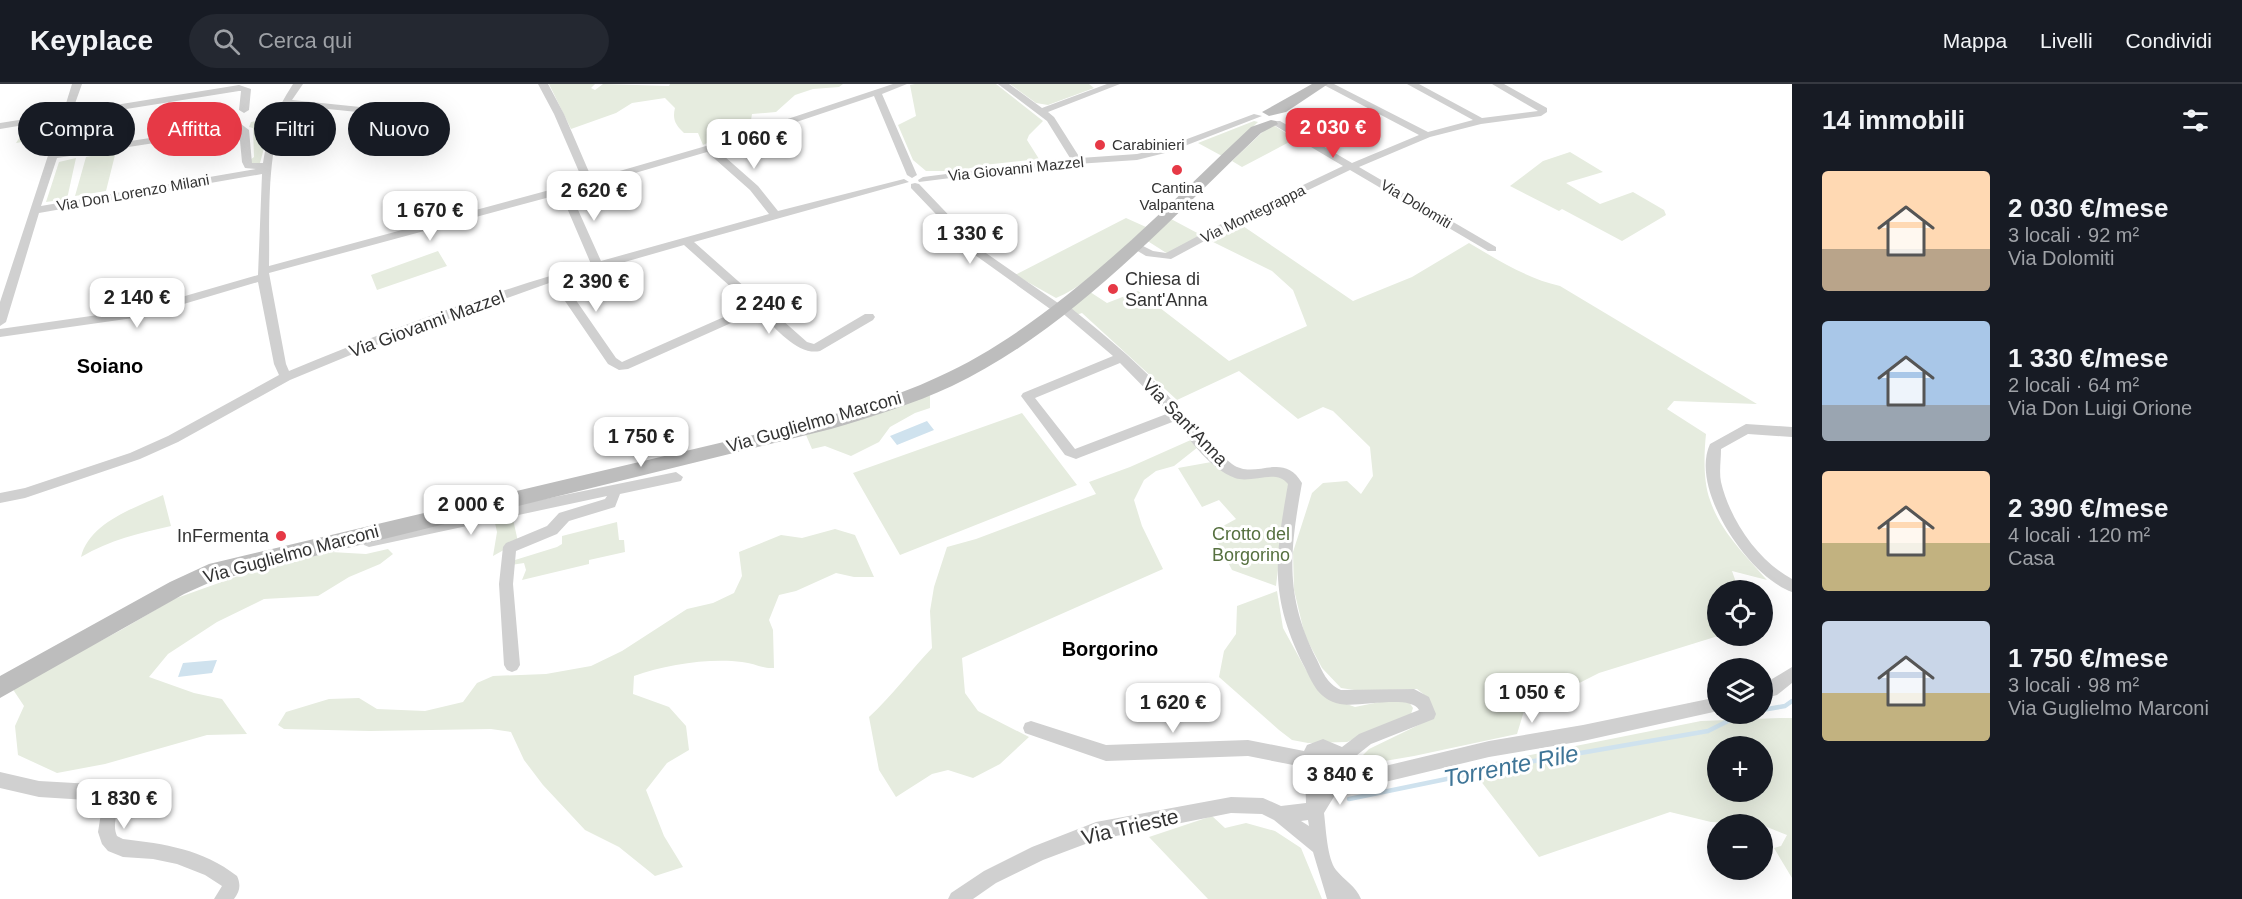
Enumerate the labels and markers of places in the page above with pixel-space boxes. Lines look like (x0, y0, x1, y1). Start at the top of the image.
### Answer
pin: 2 030 € (1278, 108, 1388, 159)
pin: 1 060 € (699, 119, 809, 170)
place label: Carabinieri (1112, 136, 1185, 153)
marker: Carabinieri (1093, 138, 1107, 152)
marker: Cantina Valpantena (1170, 163, 1184, 177)
pin: 2 620 € (539, 171, 649, 222)
place label: Cantina Valpantena (1140, 179, 1215, 213)
pin: 1 670 € (375, 191, 485, 242)
pin: 1 330 € (915, 214, 1025, 265)
pin: 2 390 € (541, 262, 651, 313)
place label: Chiesa di Sant'Anna (1125, 269, 1208, 310)
pin: 2 140 € (82, 278, 192, 329)
marker: Chiesa di Sant'Anna (1106, 282, 1120, 296)
pin: 2 240 € (714, 284, 824, 335)
pin: 1 750 € (586, 417, 696, 468)
pin: 2 000 € (416, 485, 526, 536)
place label: InFermenta (177, 526, 270, 546)
marker: InFermenta (274, 529, 288, 543)
pin: 1 050 € (1477, 673, 1587, 724)
pin: 1 620 € (1118, 683, 1228, 734)
pin: 3 840 € (1285, 755, 1395, 806)
pin: 1 830 € (69, 779, 179, 830)

